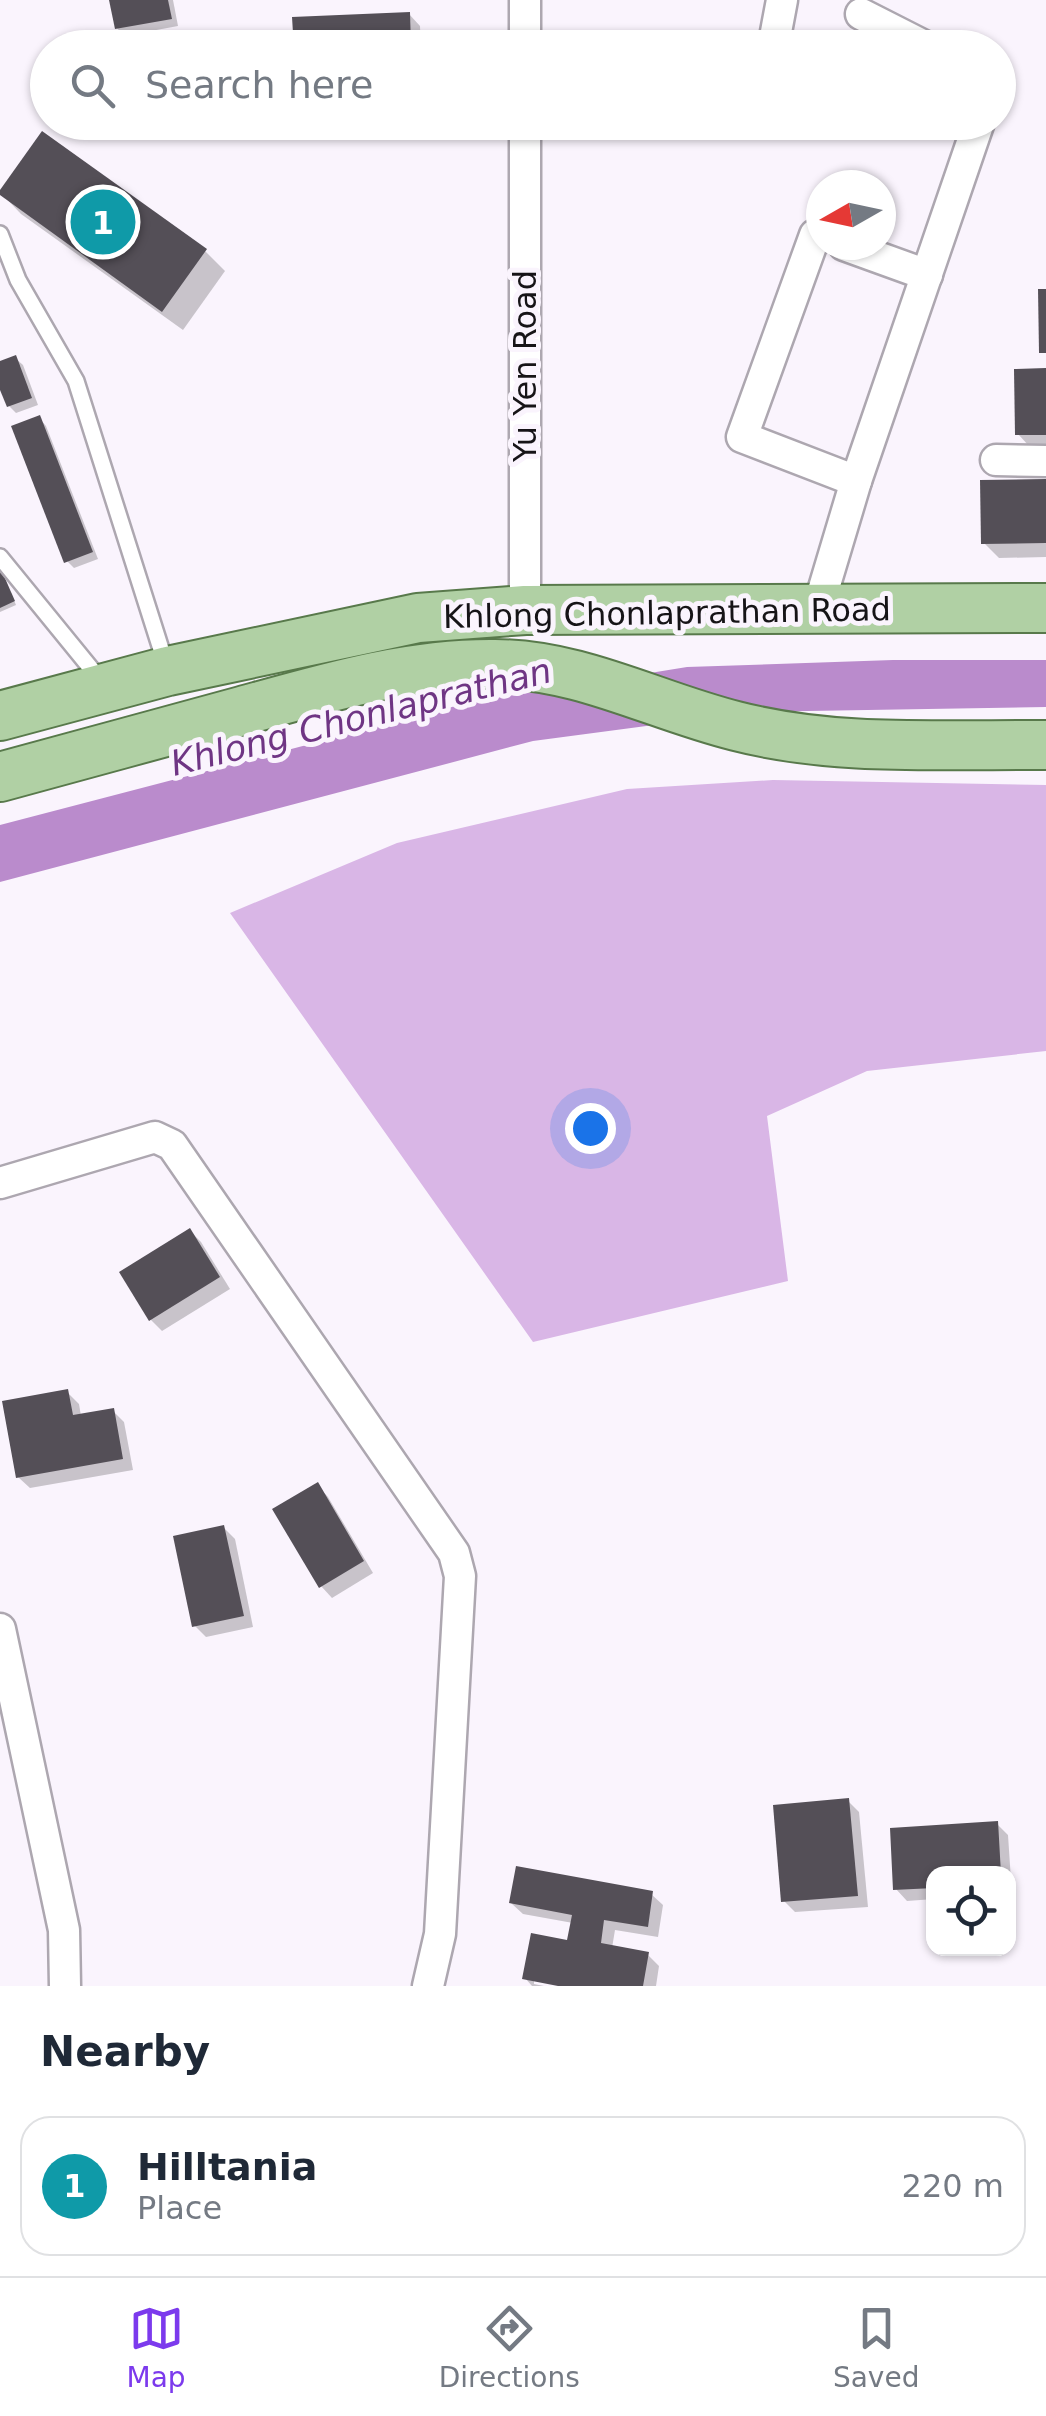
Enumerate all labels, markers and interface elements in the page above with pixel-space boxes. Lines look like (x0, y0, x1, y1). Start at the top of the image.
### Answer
search box (30, 30, 1016, 140)
icon: search (65, 58, 120, 113)
text: Search here (145, 63, 373, 107)
north arrow (806, 170, 896, 260)
pin: 1 (70, 184, 136, 260)
street label: Yu Yen Road (506, 270, 544, 463)
street label: Khlong Chonlaprathan Road (443, 590, 891, 636)
water label: Khlong Chonlaprathan (167, 650, 555, 784)
your location (565, 1103, 616, 1154)
map controls (926, 1866, 1016, 1956)
button: locate (926, 1866, 1016, 1956)
text: Nearby (40, 2027, 210, 2076)
text: Hilltania (137, 2145, 317, 2189)
text: 1 (63, 2167, 86, 2205)
text: 220 m (902, 2167, 1004, 2205)
text: Place (137, 2189, 222, 2227)
tab: Map (127, 2301, 186, 2394)
tab: Directions (439, 2301, 580, 2394)
tab: Saved (833, 2301, 919, 2394)

